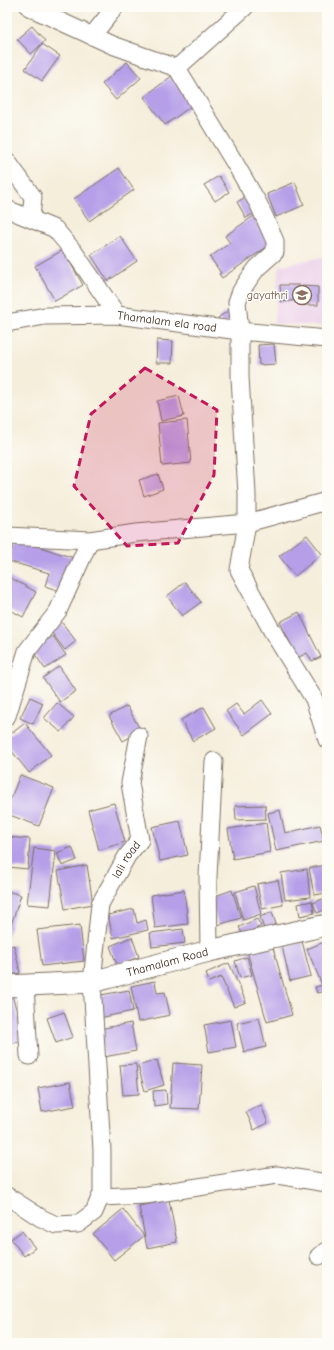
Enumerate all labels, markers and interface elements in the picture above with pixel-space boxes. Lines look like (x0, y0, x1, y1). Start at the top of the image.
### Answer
school or university icon: gayathri (291, 284, 313, 306)
place label: gayathri (247, 288, 288, 302)
street label: Thamalam ela road (116, 308, 218, 335)
street label: lali road (109, 838, 143, 881)
street label: Thamalam Road (125, 945, 210, 980)

